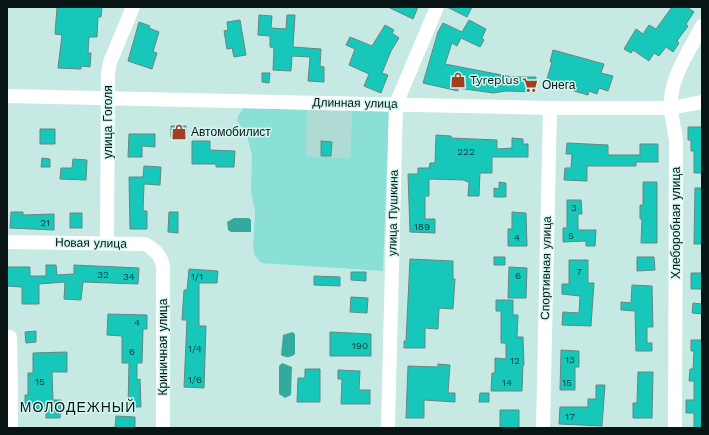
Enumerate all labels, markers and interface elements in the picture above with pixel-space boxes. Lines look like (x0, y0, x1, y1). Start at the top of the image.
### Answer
shop icon: Tyreplus (449, 71, 467, 89)
place label: Tyreplus (470, 73, 519, 87)
supermarket icon: Онега (521, 76, 539, 94)
place label: Онега (542, 78, 576, 92)
street label: улица Гоголя (101, 85, 115, 159)
street label: Длинная улица (312, 95, 398, 111)
shop icon: Автомобилист (170, 123, 188, 141)
place label: Автомобилист (191, 125, 271, 139)
house number: 222 (457, 146, 475, 157)
street label: Хлеборобная улица (669, 167, 683, 279)
street label: улица Пушкина (385, 169, 401, 256)
house number: 3 (571, 202, 577, 213)
street label: Спортивная улица (538, 216, 554, 320)
house number: 21 (40, 217, 50, 228)
house number: 189 (414, 221, 430, 232)
house number: 5 (568, 230, 574, 241)
house number: 4 (514, 232, 520, 243)
street label: Новая улица (55, 235, 127, 251)
house number: 7 (576, 266, 582, 277)
house number: 32 (97, 269, 109, 280)
house number: 6 (515, 270, 521, 281)
house number: 34 (123, 271, 135, 282)
house number: 1/1 (191, 271, 203, 282)
street label: Криничная улица (156, 298, 170, 395)
house number: 4 (134, 317, 140, 328)
house number: 190 (352, 340, 368, 351)
house number: 1/4 (188, 343, 202, 354)
house number: 6 (129, 346, 135, 357)
house number: 13 (565, 354, 575, 365)
house number: 12 (510, 355, 520, 366)
house number: 1/6 (188, 374, 202, 385)
house number: 15 (35, 376, 45, 387)
house number: 14 (502, 377, 512, 388)
house number: 15 (562, 377, 572, 388)
district label: МОЛОДЕЖНЫЙ (20, 398, 136, 415)
house number: 17 (565, 411, 575, 422)

